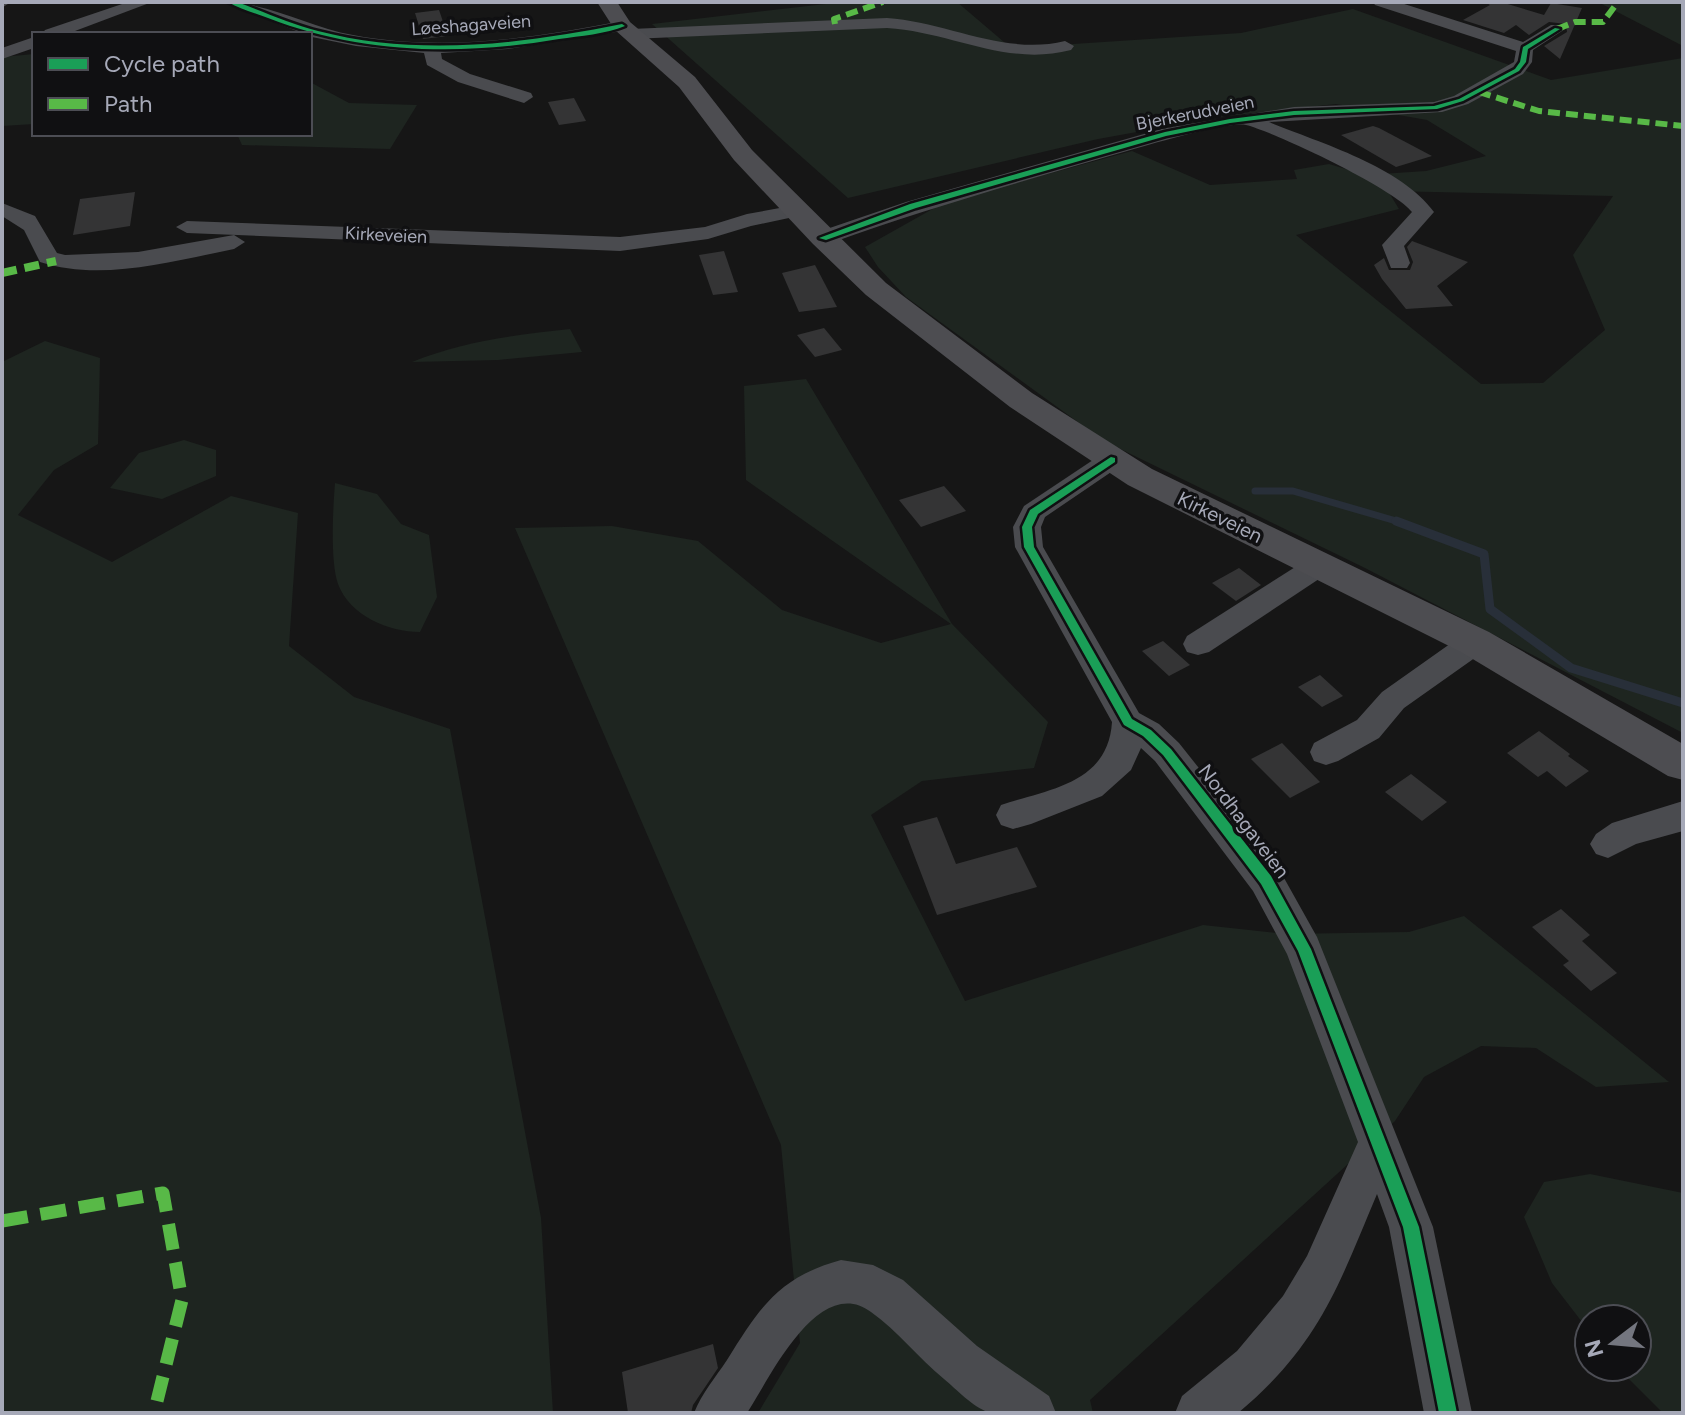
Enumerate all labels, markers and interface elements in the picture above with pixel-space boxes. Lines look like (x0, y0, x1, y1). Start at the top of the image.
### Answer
street label: Løeshagaveien (410, 10, 532, 40)
legend (32, 32, 312, 136)
text: Cycle path (104, 49, 220, 78)
text: Path (104, 89, 152, 118)
street label: Bjerkerudveien (1134, 91, 1256, 135)
street label: Kirkeveien (344, 222, 428, 248)
street label: Kirkeveien (1174, 486, 1266, 548)
street label: Nordhagaveien (1193, 759, 1295, 883)
north arrow (1573, 1303, 1653, 1383)
text: N (1579, 1336, 1610, 1360)

